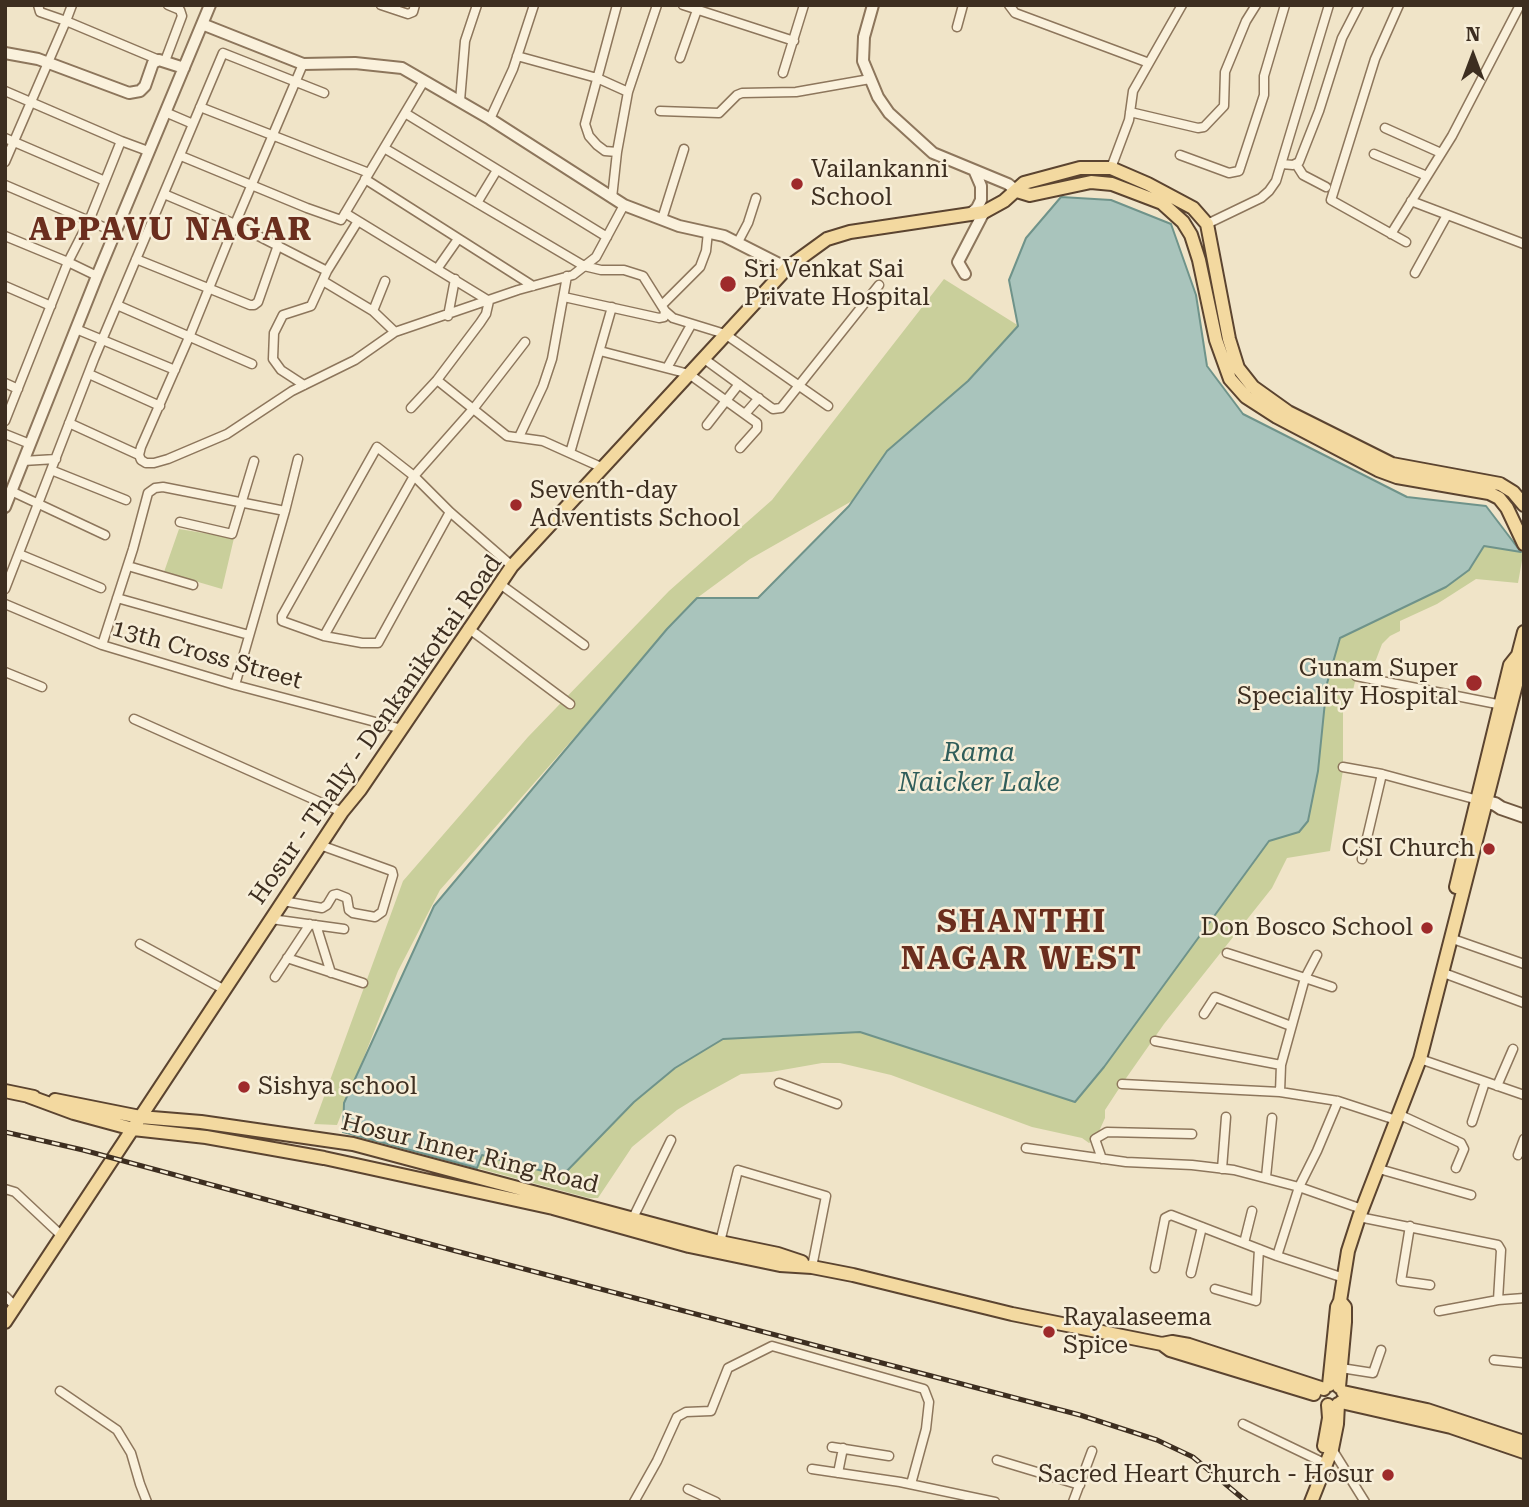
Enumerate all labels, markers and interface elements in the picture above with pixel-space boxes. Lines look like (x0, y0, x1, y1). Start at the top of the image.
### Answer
north arrow (1438, 21, 1508, 91)
text: N (1466, 23, 1480, 46)
place label: Vailankanni School (811, 156, 948, 212)
marker: Vailankanni School (789, 176, 805, 192)
district label: APPAVU NAGAR (30, 212, 312, 250)
place label: Sri Venkat Sai Private Hospital (744, 256, 930, 312)
marker: Sri Venkat Sai Private Hospital (718, 274, 738, 294)
place label: Seventh-day Adventists School (530, 477, 740, 533)
marker: Seventh-day Adventists School (508, 497, 524, 513)
street label: Hosur - Thally - Denkanikottai Road (244, 550, 508, 910)
street label: 13th Cross Street (109, 614, 305, 696)
place label: Gunam Super Speciality Hospital (1237, 655, 1458, 711)
marker: Gunam Super Speciality Hospital (1464, 673, 1484, 693)
water label: Rama Naicker Lake (898, 737, 1060, 798)
place label: CSI Church (1342, 835, 1475, 863)
marker: CSI Church (1481, 841, 1497, 857)
district label: SHANTHI NAGAR WEST (902, 904, 1142, 979)
place label: Don Bosco School (1201, 914, 1413, 942)
marker: Don Bosco School (1419, 920, 1435, 936)
place label: Sishya school (258, 1073, 417, 1101)
marker: Sishya school (236, 1079, 252, 1095)
street label: Hosur Inner Ring Road (338, 1108, 602, 1200)
place label: Rayalaseema Spice (1063, 1304, 1212, 1360)
marker: Rayalaseema Spice (1041, 1324, 1057, 1340)
place label: Sacred Heart Church - Hosur (1038, 1461, 1374, 1489)
marker: Sacred Heart Church - Hosur (1380, 1467, 1396, 1483)

